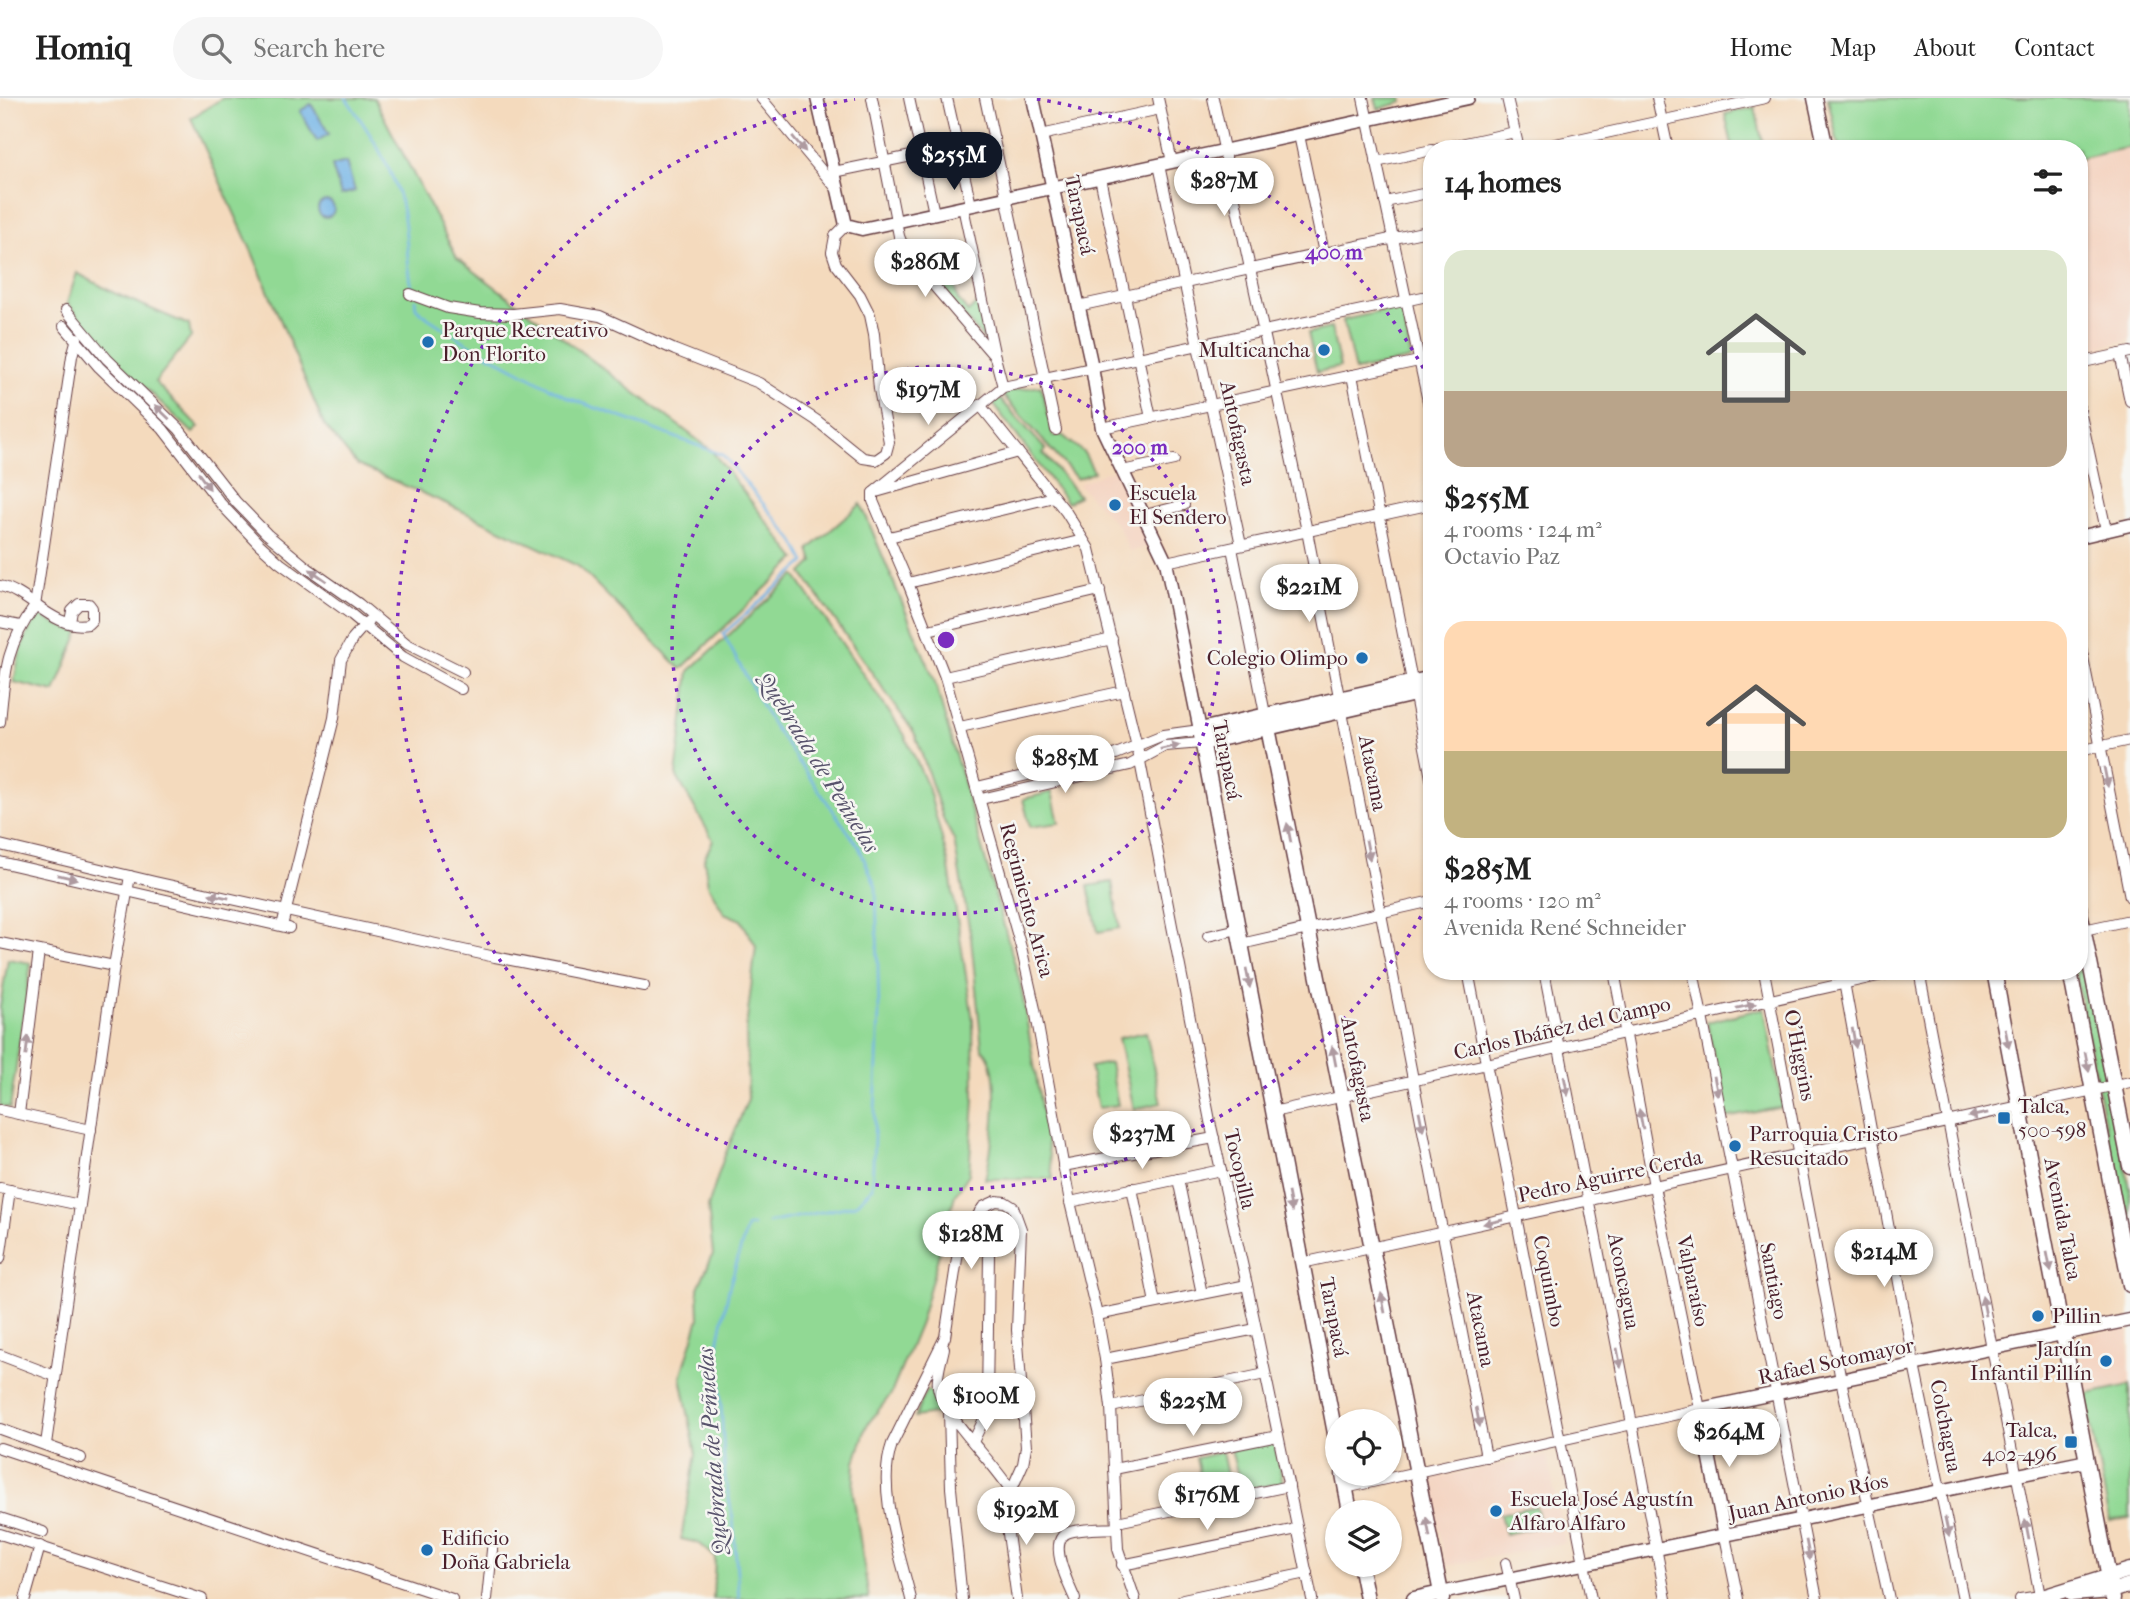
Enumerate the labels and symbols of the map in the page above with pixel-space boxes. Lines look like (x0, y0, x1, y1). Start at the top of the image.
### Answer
pin: $255M (905, 132, 1003, 192)
one-way arrow (791, 136, 806, 153)
pin: $287M (1175, 158, 1273, 218)
street label: Tarapacá (1060, 173, 1100, 257)
pin: $286M (876, 240, 974, 299)
text: 400 m (1304, 240, 1363, 265)
place label: Parque Recreativo Don Florito (442, 318, 608, 366)
marker: Parque Recreativo Don Florito (420, 334, 436, 350)
place label: Multicancha (1198, 338, 1310, 362)
marker: Multicancha (1316, 342, 1332, 358)
pin: $197M (879, 368, 977, 427)
street label: Antofagasta (1215, 378, 1261, 488)
one-way arrow (154, 404, 171, 420)
text: 200 m (1112, 435, 1169, 459)
one-way arrow (197, 472, 211, 491)
place label: Escuela El Sendero (1129, 481, 1227, 529)
marker: Escuela El Sendero (1107, 497, 1123, 513)
pin: $221M (1260, 564, 1358, 624)
one-way arrow (309, 568, 327, 582)
centre of rings (934, 628, 958, 652)
place label: Colegio Olimpo (1207, 646, 1348, 670)
marker: Colegio Olimpo (1354, 650, 1370, 666)
water label: Quebrada de Peñuelas (752, 666, 886, 858)
street label: Tarapacá (1208, 718, 1247, 802)
street label: Atacama (1354, 732, 1392, 813)
pin: $285M (1016, 736, 1114, 795)
one-way arrow (1159, 742, 1181, 753)
one-way arrow (2101, 766, 2112, 788)
street label: Regimiento Arica (995, 820, 1059, 980)
one-way arrow (1284, 822, 1295, 844)
one-way arrow (1363, 839, 1374, 861)
one-way arrow (56, 872, 78, 883)
one-way arrow (208, 890, 230, 901)
one-way arrow (1242, 967, 1253, 989)
street label: Carlos Ibáñez del Campo (1451, 991, 1673, 1065)
one-way arrow (1735, 1000, 1757, 1011)
street label: O'Higgins (1779, 1007, 1821, 1103)
street label: Antofagasta (1336, 1014, 1380, 1124)
one-way arrow (2002, 1027, 2013, 1049)
one-way arrow (1849, 1028, 1860, 1050)
one-way arrow (21, 1035, 32, 1057)
one-way arrow (1328, 1045, 1339, 1067)
one-way arrow (2082, 1051, 2093, 1073)
one-way arrow (1561, 1075, 1572, 1097)
one-way arrow (1711, 1075, 1722, 1097)
place label: Talca, 500-598 (2018, 1094, 2086, 1142)
one-way arrow (1635, 1108, 1646, 1130)
one-way arrow (1416, 1110, 1427, 1132)
one-way arrow (1967, 1110, 1989, 1121)
marker: Talca, 500-598 (1996, 1110, 2012, 1126)
pin: $237M (1093, 1112, 1191, 1171)
place label: Parroquia Cristo Resucitado (1749, 1122, 1898, 1170)
street label: Tocopilla (1219, 1127, 1261, 1212)
marker: Parroquia Cristo Resucitado (1727, 1138, 1743, 1154)
street label: Pedro Aguirre Cerda (1515, 1145, 1705, 1207)
street label: Avenida Talca (2039, 1155, 2087, 1283)
one-way arrow (1285, 1191, 1296, 1213)
pin: $128M (922, 1212, 1020, 1271)
one-way arrow (1482, 1216, 1504, 1227)
street label: Aconcagua (1603, 1230, 1645, 1331)
pin: $214M (1835, 1230, 1933, 1289)
street label: Valparaíso (1671, 1232, 1714, 1329)
street label: Coquimbo (1528, 1233, 1570, 1329)
street label: Santiago (1755, 1241, 1793, 1321)
one-way arrow (2044, 1251, 2055, 1273)
street label: Tarapacá (1315, 1275, 1354, 1359)
street label: Atacama (1462, 1288, 1500, 1369)
one-way arrow (1378, 1292, 1389, 1314)
one-way arrow (1978, 1295, 1989, 1317)
place label: Pillin (2052, 1304, 2101, 1328)
marker: Pillin (2030, 1308, 2046, 1324)
street label: Rafael Sotomayor (1756, 1333, 1916, 1389)
place label: Jardín Infantil Pillín (1970, 1337, 2092, 1385)
water label: Quebrada de Peñuelas (692, 1345, 733, 1557)
one-way arrow (1614, 1347, 1625, 1369)
marker: Jardín Infantil Pillín (2098, 1353, 2114, 1369)
pin: $100M (937, 1374, 1035, 1433)
street label: Colchagua (1925, 1377, 1967, 1475)
pin: $225M (1144, 1378, 1242, 1438)
one-way arrow (1473, 1406, 1484, 1428)
pin: $264M (1680, 1410, 1778, 1469)
place label: Talca, 402-496 (1982, 1418, 2058, 1466)
marker: Talca, 402-496 (2063, 1434, 2079, 1450)
street label: Juan Antonio Ríos (1724, 1468, 1890, 1526)
pin: $176M (1158, 1472, 1256, 1532)
place label: Escuela José Agustín Alfaro Alfaro (1509, 1487, 1693, 1535)
pin: $192M (977, 1488, 1075, 1547)
marker: Escuela José Agustín Alfaro Alfaro (1488, 1503, 1504, 1519)
one-way arrow (1422, 1516, 1433, 1538)
one-way arrow (1942, 1516, 1953, 1538)
one-way arrow (2021, 1518, 2032, 1540)
place label: Edificio Doña Gabriela (441, 1526, 570, 1574)
one-way arrow (1802, 1539, 1813, 1561)
marker: Edificio Doña Gabriela (419, 1542, 435, 1558)

